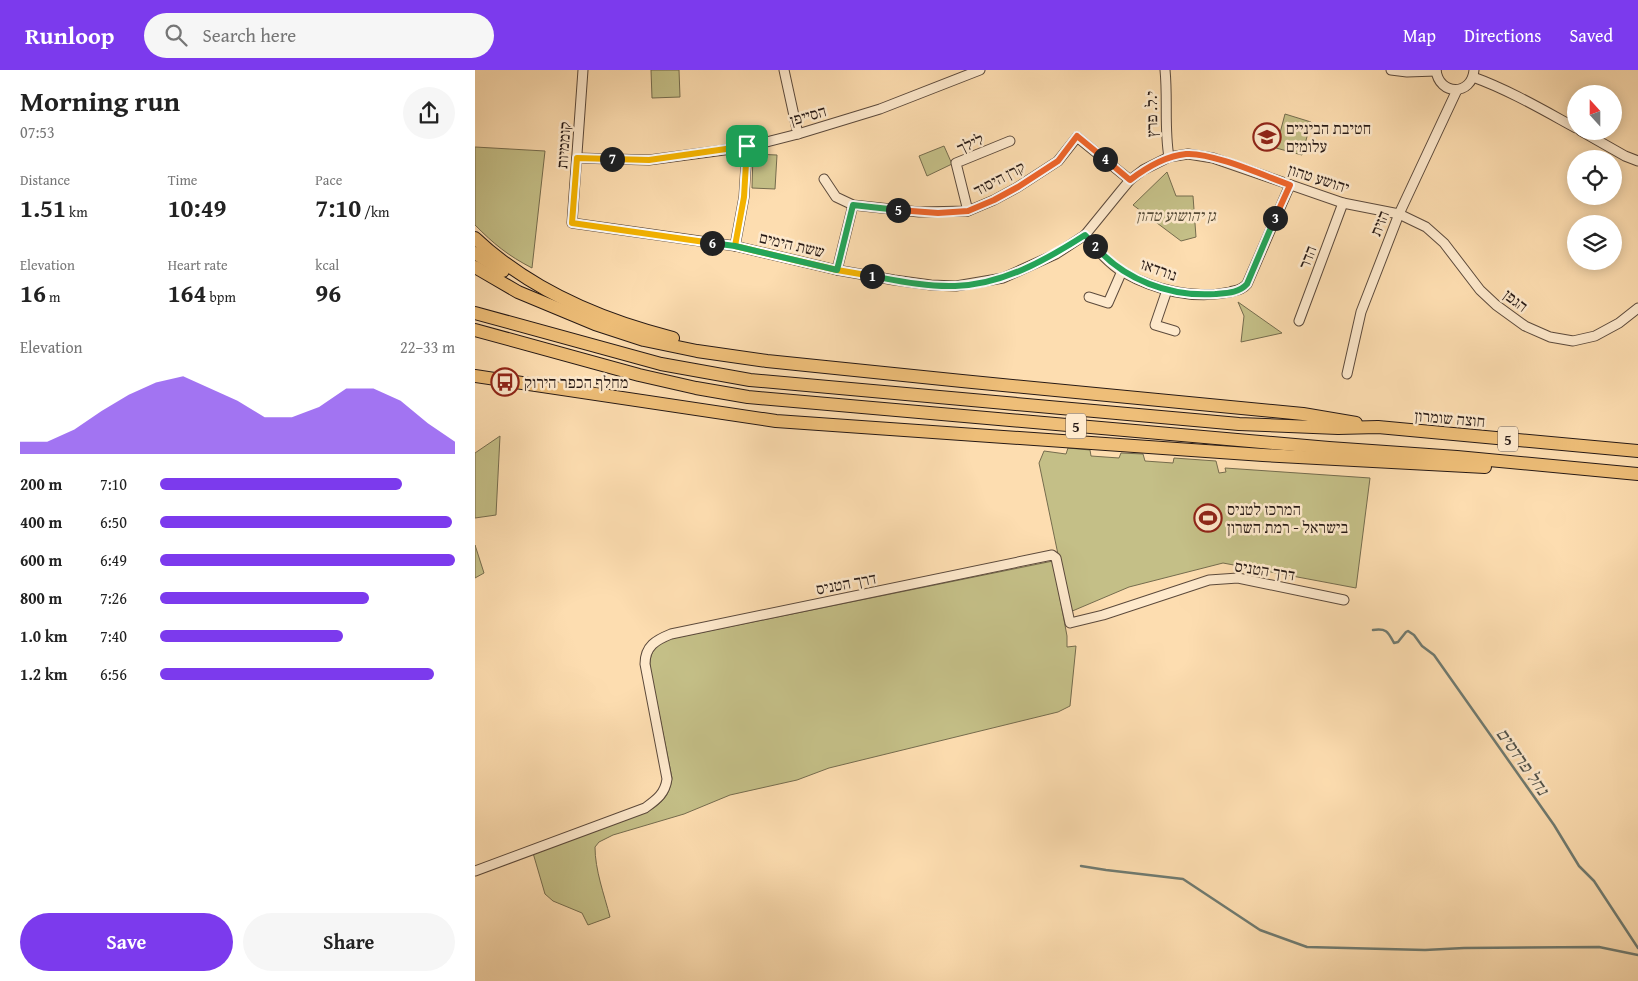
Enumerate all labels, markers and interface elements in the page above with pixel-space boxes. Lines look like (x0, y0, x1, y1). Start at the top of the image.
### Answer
search box (144, 13, 494, 58)
text: Runloop (25, 18, 114, 53)
icon: search (162, 21, 190, 49)
text: Search here (202, 21, 296, 49)
text: Map (1403, 22, 1436, 49)
text: Directions (1464, 22, 1541, 49)
text: Saved (1569, 22, 1613, 49)
text: Morning run (20, 80, 180, 121)
north arrow (1567, 85, 1623, 140)
map controls (1567, 85, 1622, 270)
button: share (403, 87, 455, 139)
street label: י.ל. פרץ (1139, 91, 1163, 137)
street label: הסייפן (787, 98, 829, 132)
place label: חטיבת הביניים עלומים (1286, 116, 1371, 158)
text: 07:53 (20, 120, 55, 144)
street label: קוממיות (549, 121, 577, 169)
school or university icon: חטיבת הביניים עלומים (1252, 122, 1282, 152)
pin (726, 125, 768, 167)
street label: לילך (952, 126, 988, 160)
icon: arrive (733, 132, 761, 160)
pin: 7 (599, 146, 625, 172)
pin: 4 (1093, 146, 1117, 172)
text: 7 (609, 149, 616, 169)
text: 4 (1102, 149, 1109, 169)
button: locate (1567, 150, 1622, 205)
street label: קרן היסוד (969, 154, 1029, 202)
street label: יהושע טהון (1285, 157, 1353, 199)
text: Distance (20, 170, 70, 190)
text: Time (168, 170, 197, 190)
text: Pace (315, 170, 342, 190)
text: 1.51 (20, 190, 66, 226)
text: 10:49 (168, 190, 227, 226)
text: 7:10 (315, 190, 361, 226)
pin: 5 (885, 198, 911, 222)
text: 5 (895, 200, 902, 220)
text: km (66, 202, 88, 222)
text: /km (361, 202, 390, 222)
park label: גן יהושוע טהון (1136, 203, 1217, 227)
pin: 3 (1263, 206, 1287, 230)
street label: הזית (1363, 207, 1395, 239)
text: 3 (1272, 208, 1279, 228)
button: layers (1567, 215, 1622, 270)
street label: ששת הימים (757, 225, 827, 263)
pin: 6 (699, 230, 725, 256)
text: 6 (709, 233, 716, 253)
pin: 2 (1083, 234, 1107, 258)
text: 2 (1092, 236, 1099, 256)
street label: הדר (1292, 242, 1322, 272)
street label: נורדאו (1137, 251, 1181, 287)
text: Elevation (20, 255, 75, 275)
text: Heart rate (168, 255, 228, 275)
text: kcal (315, 255, 339, 275)
pin: 1 (859, 264, 885, 288)
text: 1 (869, 266, 876, 286)
text: 16 (20, 275, 46, 311)
text: 164 (168, 275, 207, 311)
text: 96 (315, 275, 341, 311)
street label: הגפן (1499, 283, 1533, 317)
text: m (46, 287, 60, 307)
text: bpm (207, 287, 236, 307)
text: Elevation (20, 335, 83, 359)
text: 22–33 m (400, 335, 455, 359)
bus stop icon: מחלף הכפר הירוק (490, 367, 520, 397)
place label: מחלף הכפר הירוק (524, 370, 628, 394)
street label: חוצה שומרון (1414, 403, 1486, 433)
road number: 5 (1066, 414, 1086, 438)
road number: 5 (1498, 426, 1518, 452)
text: 200 m (20, 472, 62, 496)
text: 7:10 (100, 472, 127, 496)
place label: המרכז לטניס בישראל - רמת השרון (1227, 497, 1348, 539)
sports icon: המרכז לטניס בישראל - רמת השרון (1193, 503, 1223, 533)
text: 400 m (20, 510, 62, 534)
text: 6:50 (100, 510, 127, 534)
text: 600 m (20, 548, 62, 572)
text: 6:49 (100, 548, 127, 572)
street label: דרך הטניס (1233, 553, 1297, 587)
street label: דרך הטניס (814, 565, 878, 601)
text: 800 m (20, 586, 62, 610)
text: 7:26 (100, 586, 127, 610)
text: 1.0 km (20, 624, 67, 648)
text: 7:40 (100, 624, 127, 648)
text: 1.2 km (20, 662, 67, 686)
text: 6:56 (100, 662, 127, 686)
water label: נחל פרדסים (1490, 722, 1557, 802)
button: Save (20, 913, 233, 971)
button: Share (243, 913, 455, 971)

